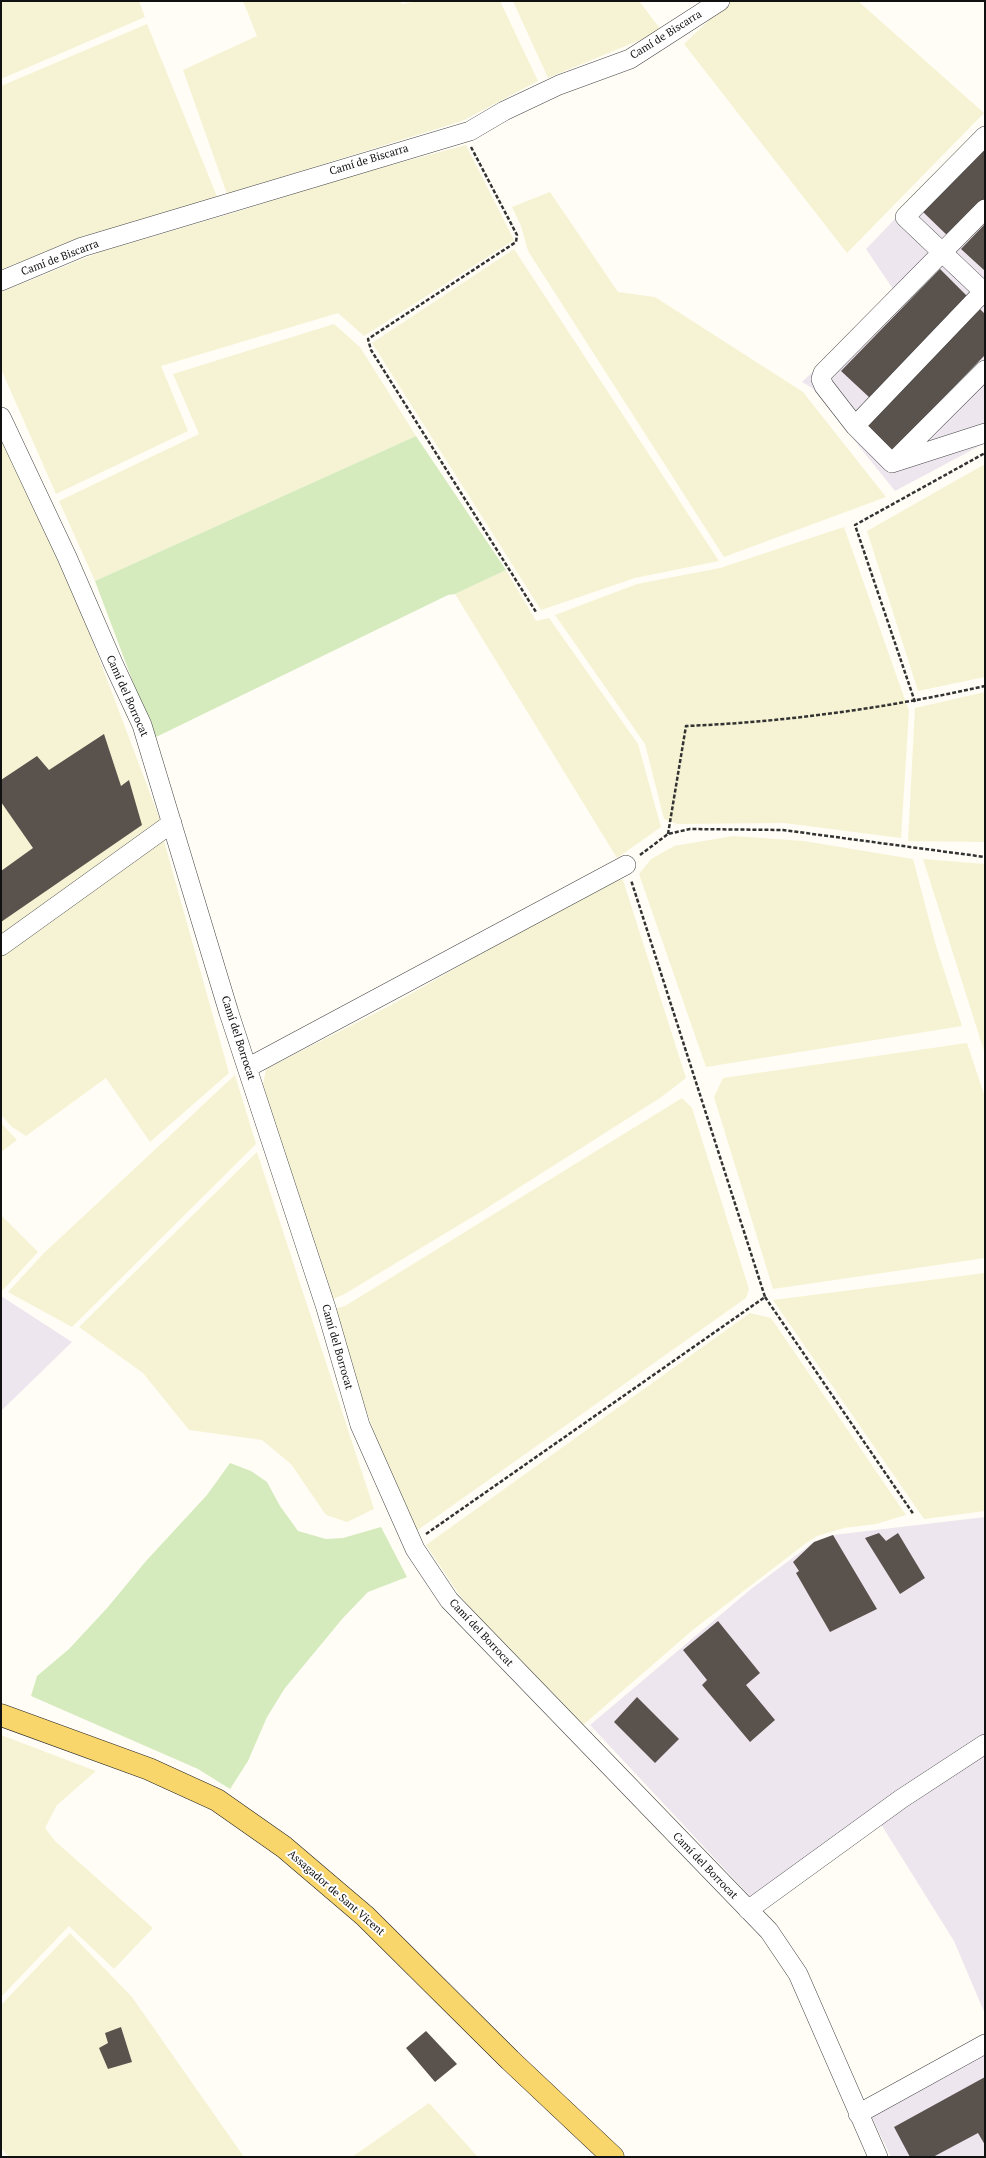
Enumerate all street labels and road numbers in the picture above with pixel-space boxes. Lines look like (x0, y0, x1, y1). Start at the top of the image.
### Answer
street label: Camí de Biscarra (628, 8, 704, 62)
street label: Camí de Biscarra (328, 142, 410, 178)
street label: Camí de Biscarra (19, 237, 101, 279)
street label: Camí del Borrocat (103, 653, 151, 739)
street label: Camí del Borrocat (218, 994, 258, 1082)
street label: Camí del Borrocat (319, 1303, 355, 1391)
street label: Camí del Borrocat (446, 1596, 516, 1670)
street label: Camí del Borrocat (670, 1830, 740, 1902)
street label: Assagador de Sant Vicent (285, 1847, 387, 1939)

